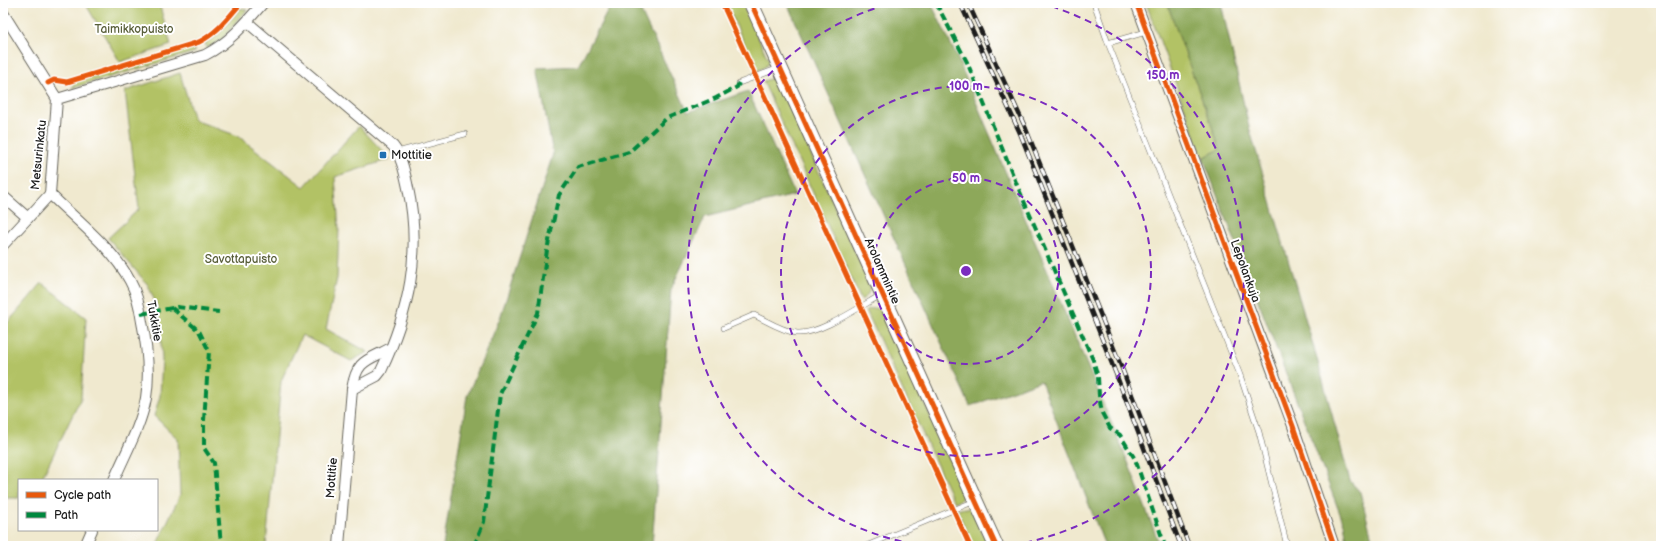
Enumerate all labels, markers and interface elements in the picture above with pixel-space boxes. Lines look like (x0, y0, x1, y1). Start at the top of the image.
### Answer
park label: Taimikkopuisto (94, 22, 174, 37)
text: 150 m (1147, 68, 1179, 83)
text: 100 m (949, 79, 983, 94)
street label: Metsurinkatu (28, 119, 50, 191)
place label: Mottitie (391, 148, 432, 163)
marker: Mottitie (378, 150, 388, 160)
text: 50 m (952, 171, 980, 186)
street label: Arolammintie (861, 236, 903, 306)
street label: Lepolankuja (1227, 238, 1263, 305)
park label: Savottapuisto (205, 252, 277, 267)
centre of rings (959, 264, 973, 278)
street label: Tukkitie (143, 299, 165, 343)
street label: Mottitie (323, 457, 341, 499)
legend (18, 479, 158, 531)
text: Cycle path (54, 488, 111, 503)
text: Path (54, 508, 79, 523)

